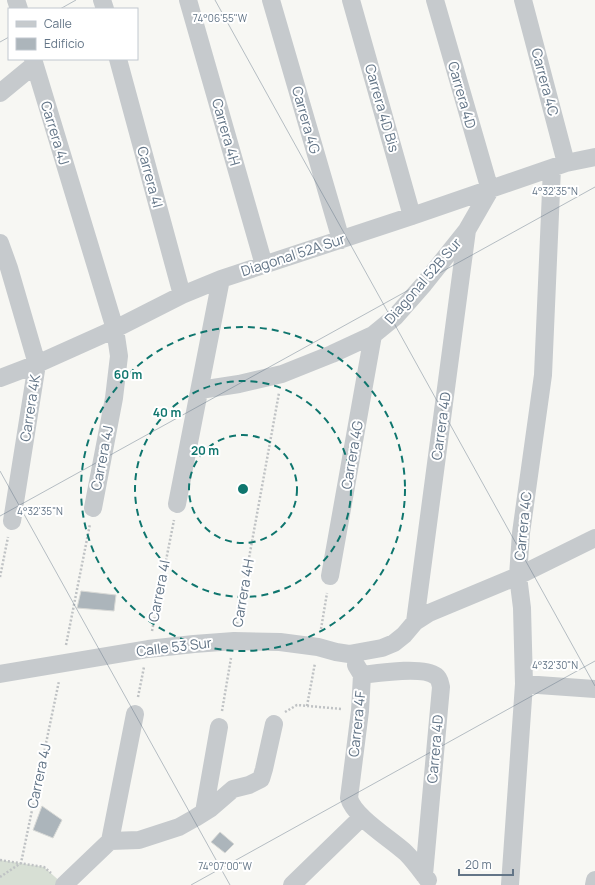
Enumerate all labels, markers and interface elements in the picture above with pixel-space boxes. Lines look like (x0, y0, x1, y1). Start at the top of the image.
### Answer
legend (8, 8, 138, 60)
text: 74°06'55"W (193, 11, 248, 25)
text: Calle (44, 15, 72, 32)
text: Edificio (44, 35, 84, 52)
street label: Carrera 4C (527, 46, 564, 118)
street label: Carrera 4D (444, 59, 481, 131)
street label: Carrera 4D Bis (361, 62, 404, 154)
street label: Carrera 4G (288, 84, 325, 156)
street label: Carrera 4H (208, 96, 245, 168)
street label: Carrera 4J (37, 99, 74, 167)
street label: Carrera 4I (133, 144, 168, 210)
text: 4°32'35"N (532, 184, 578, 198)
street label: Diagonal 52A Sur (238, 229, 347, 280)
street label: Diagonal 52B Sur (380, 234, 465, 328)
text: 60 m (114, 366, 142, 383)
street label: Carrera 4K (15, 372, 44, 443)
street label: Carrera 4D (426, 390, 455, 461)
text: 40 m (153, 404, 181, 421)
street label: Carrera 4G (336, 419, 367, 491)
street label: Carrera 4J (86, 424, 117, 492)
text: 20 m (191, 442, 219, 459)
centre of rings (236, 482, 250, 496)
street label: Carrera 4C (509, 490, 536, 562)
text: 4°32'35"N (17, 504, 63, 518)
street label: Carrera 4H (227, 557, 258, 629)
street label: Carrera 4I (143, 558, 174, 624)
street label: Calle 53 Sur (135, 632, 213, 661)
text: 4°32'30"N (532, 658, 578, 672)
street label: Carrera 4F (344, 690, 369, 758)
street label: Carrera 4D (422, 714, 447, 784)
street label: Carrera 4J (22, 742, 55, 810)
scale bar (459, 851, 513, 877)
text: 20 m (465, 856, 492, 873)
text: 74°07'00"W (198, 859, 253, 873)

